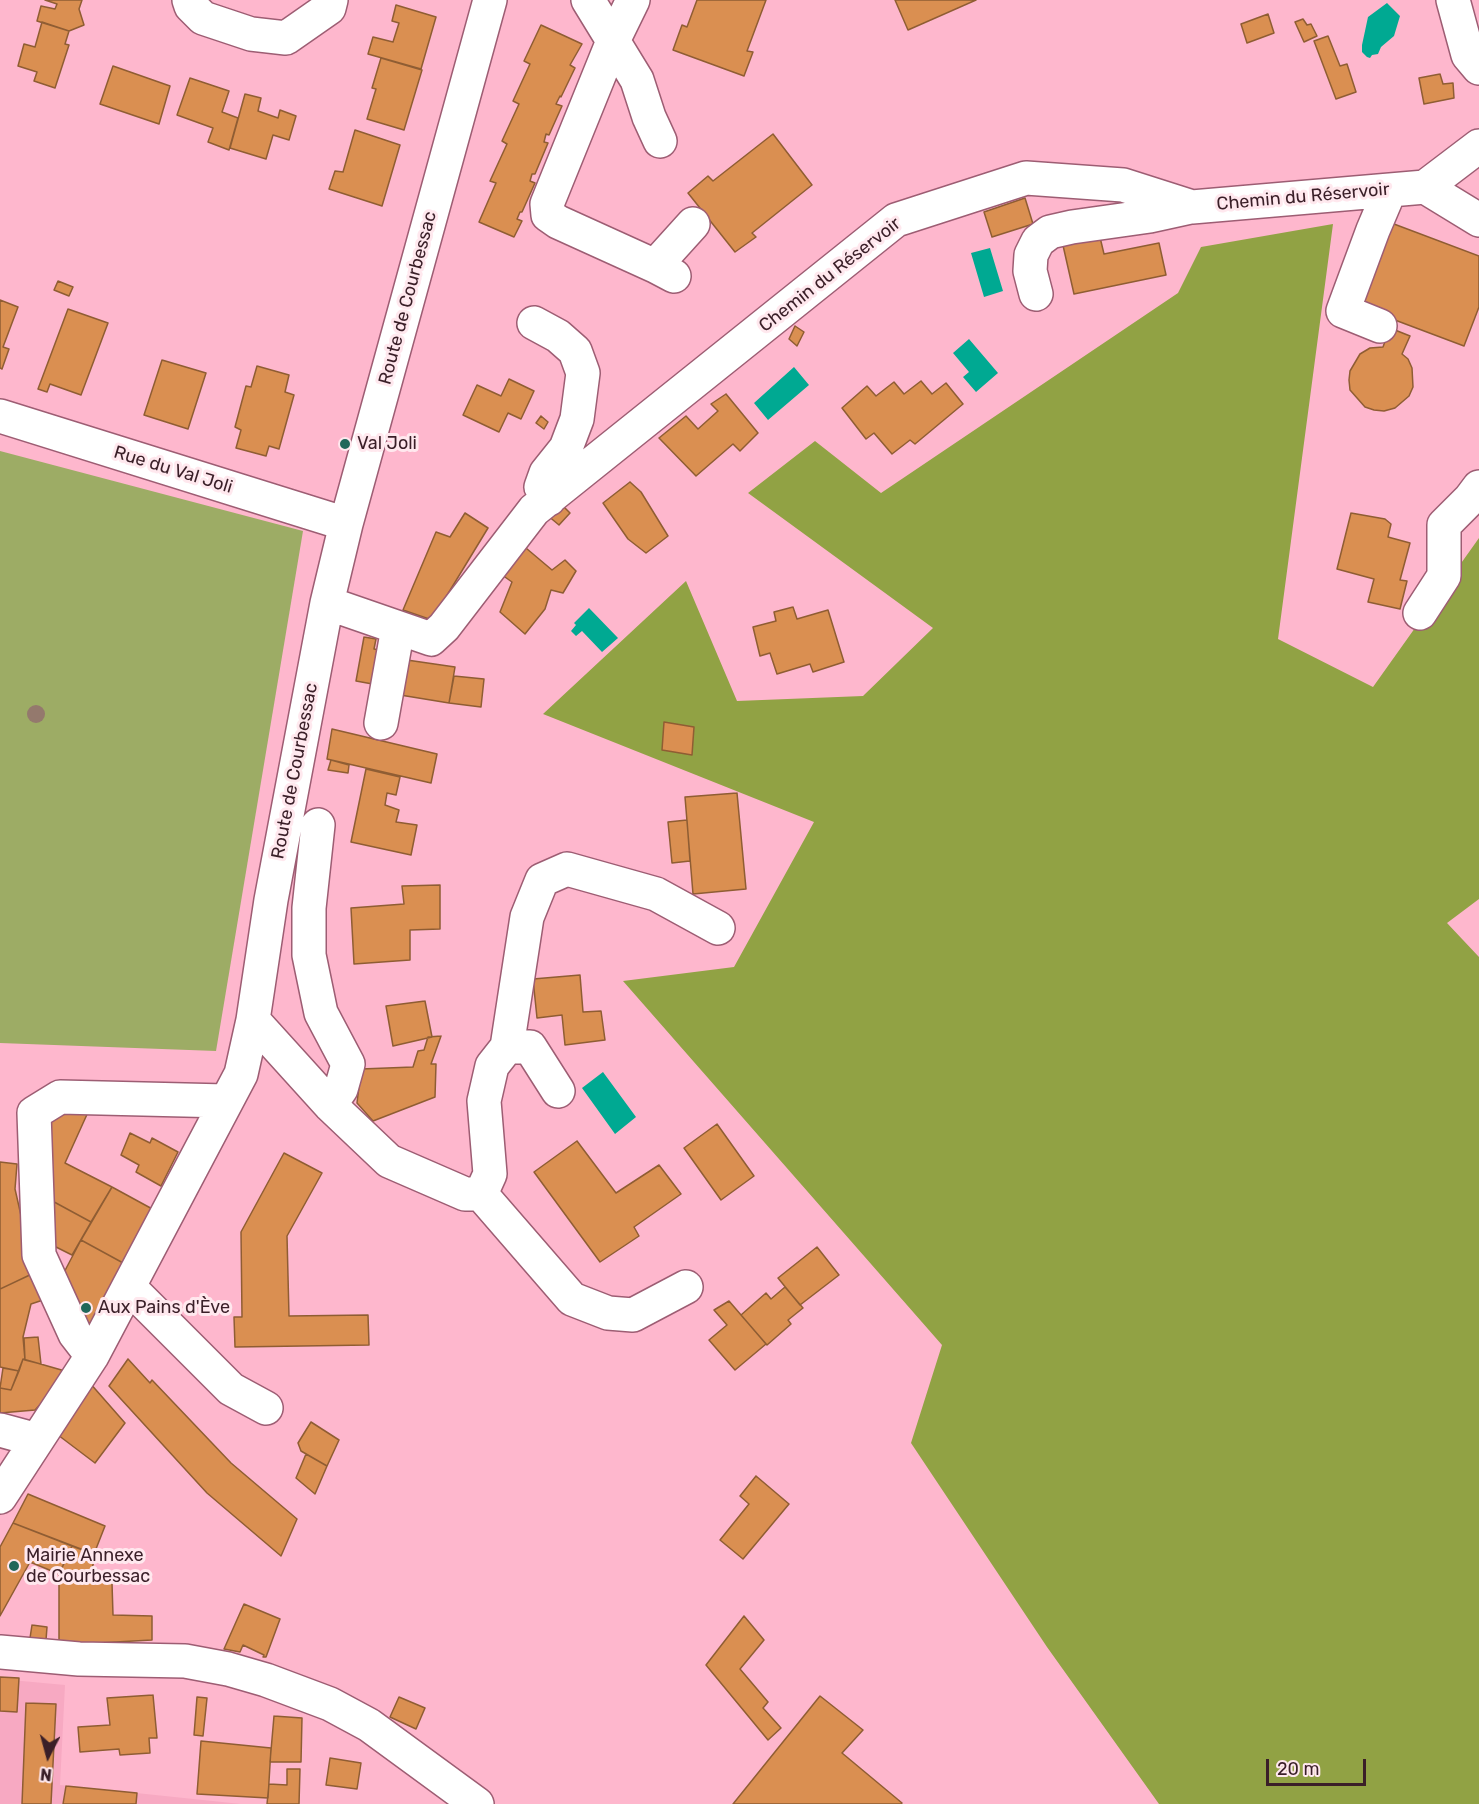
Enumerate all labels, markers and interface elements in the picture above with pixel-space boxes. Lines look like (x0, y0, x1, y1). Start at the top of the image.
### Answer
street label: Chemin du Réservoir (1216, 179, 1390, 215)
street label: Route de Courbessac (374, 209, 442, 387)
street label: Chemin du Réservoir (755, 213, 905, 337)
place label: Val Joli (357, 433, 417, 455)
marker: Val Joli (338, 437, 352, 451)
street label: Rue du Val Joli (111, 442, 235, 498)
street label: Route de Courbessac (267, 681, 323, 861)
place label: Aux Pains d'Ève (98, 1297, 230, 1319)
marker: Aux Pains d'Ève (79, 1301, 93, 1315)
place label: Mairie Annexe de Courbessac (26, 1545, 150, 1588)
marker: Mairie Annexe de Courbessac (7, 1559, 21, 1573)
north arrow (18, 1726, 78, 1786)
scale bar (1269, 1747, 1370, 1785)
text: 20 m (1277, 1758, 1319, 1780)
text: N (39, 1764, 53, 1784)

